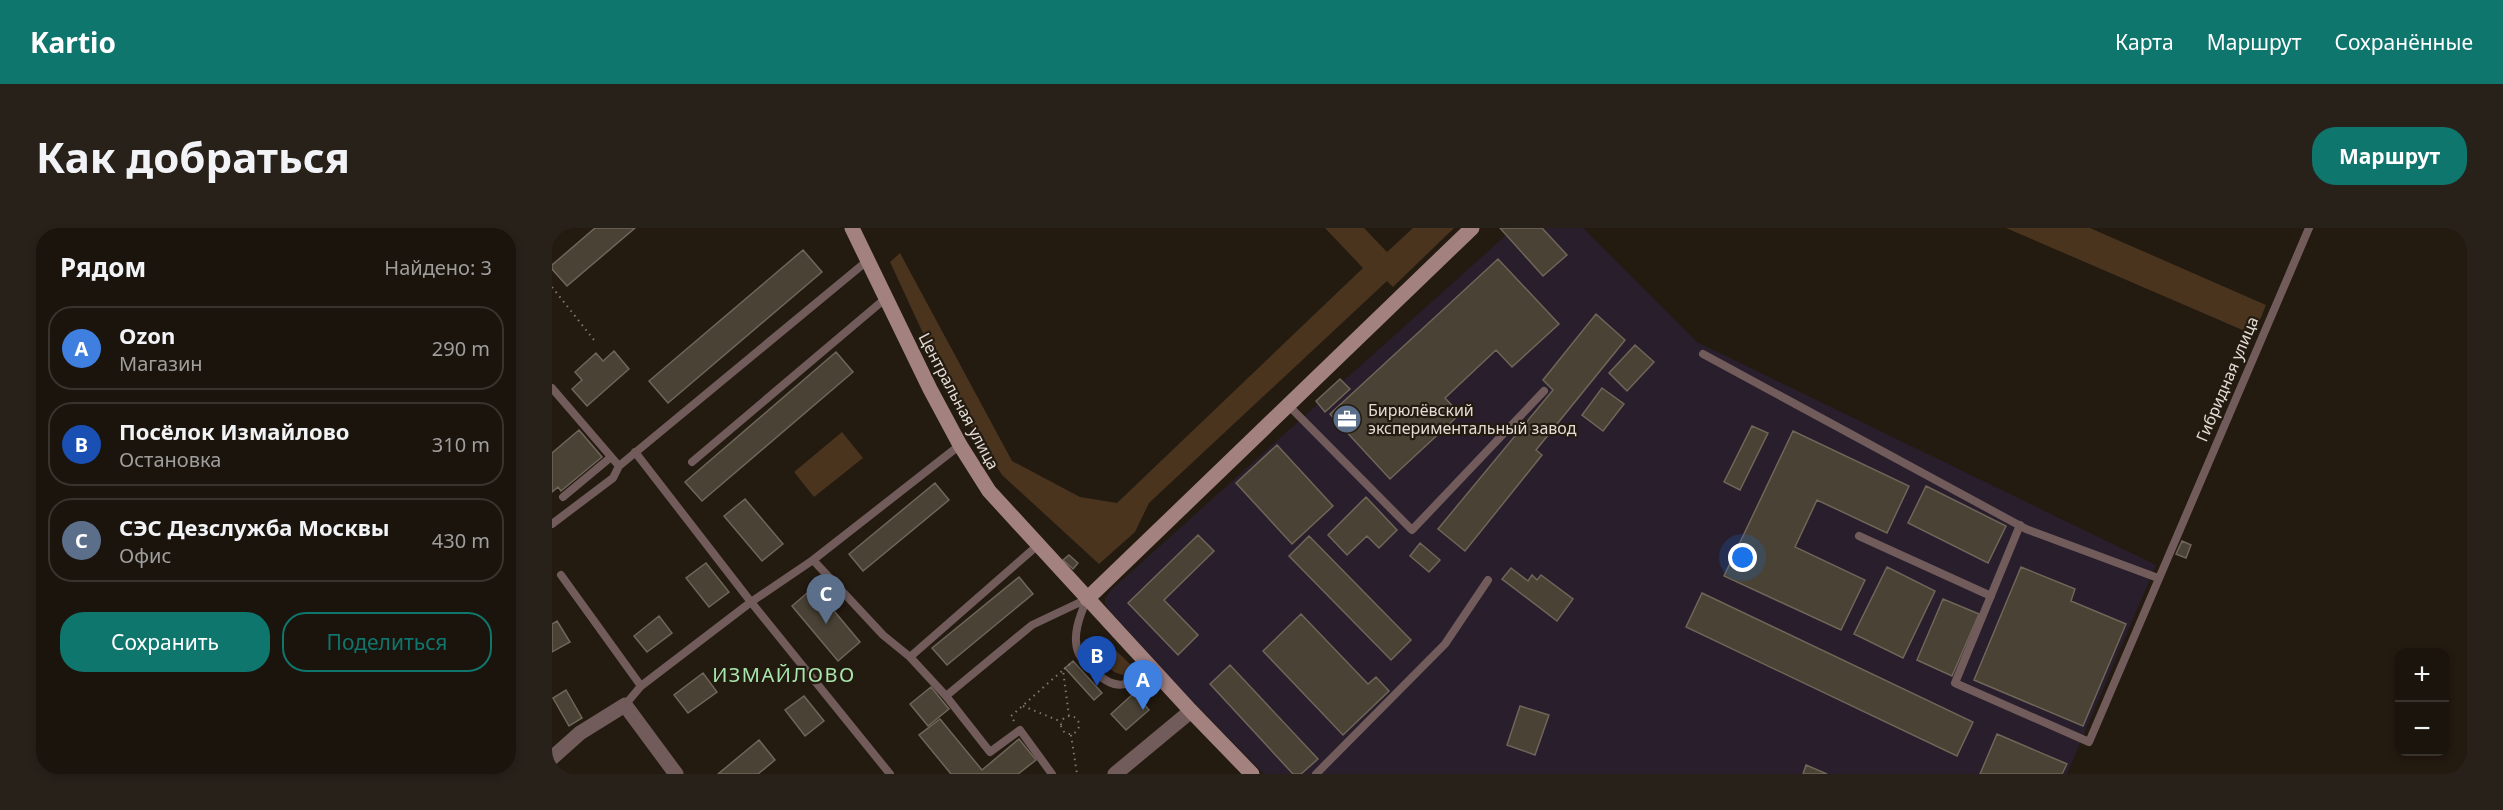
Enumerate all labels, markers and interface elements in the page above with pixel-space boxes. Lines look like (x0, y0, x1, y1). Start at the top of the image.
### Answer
text: Kartio (30, 23, 116, 61)
text: Карта (2115, 28, 2174, 56)
text: Маршрут (2207, 28, 2302, 56)
text: Сохранённые (2335, 28, 2473, 56)
button: Маршрут (2312, 127, 2467, 185)
text: Как добраться (36, 128, 350, 185)
text: Рядом (60, 249, 146, 285)
text: Найдено: 3 (384, 254, 492, 281)
street label: Гибридная улица (2191, 313, 2263, 445)
text: Ozon (119, 320, 175, 350)
street label: Центральная улица (914, 329, 1004, 473)
text: A (75, 335, 88, 362)
text: 290 m (432, 335, 490, 362)
text: Магазин (119, 350, 203, 377)
place label: Бирюлёвский экспериментальный завод (1368, 399, 1577, 439)
office icon: Бирюлёвский экспериментальный завод (1331, 403, 1363, 435)
text: Посёлок Измайлово (119, 416, 349, 446)
text: B (75, 431, 88, 458)
text: 310 m (432, 431, 490, 458)
text: Остановка (119, 446, 221, 473)
text: СЭС Дезслужба Москвы (119, 512, 390, 542)
text: C (75, 527, 88, 554)
text: 430 m (432, 527, 490, 554)
text: Офис (119, 542, 171, 569)
your location (1728, 543, 1757, 572)
pin: C (806, 574, 846, 624)
button: Сохранить (60, 612, 270, 672)
button: Поделиться (282, 612, 492, 672)
pin: B (1078, 636, 1116, 686)
map controls (2395, 648, 2449, 756)
button: + (2395, 648, 2449, 702)
pin: A (1124, 660, 1162, 710)
district label: ИЗМАЙЛОВО (712, 661, 856, 688)
button: − (2395, 702, 2449, 756)

